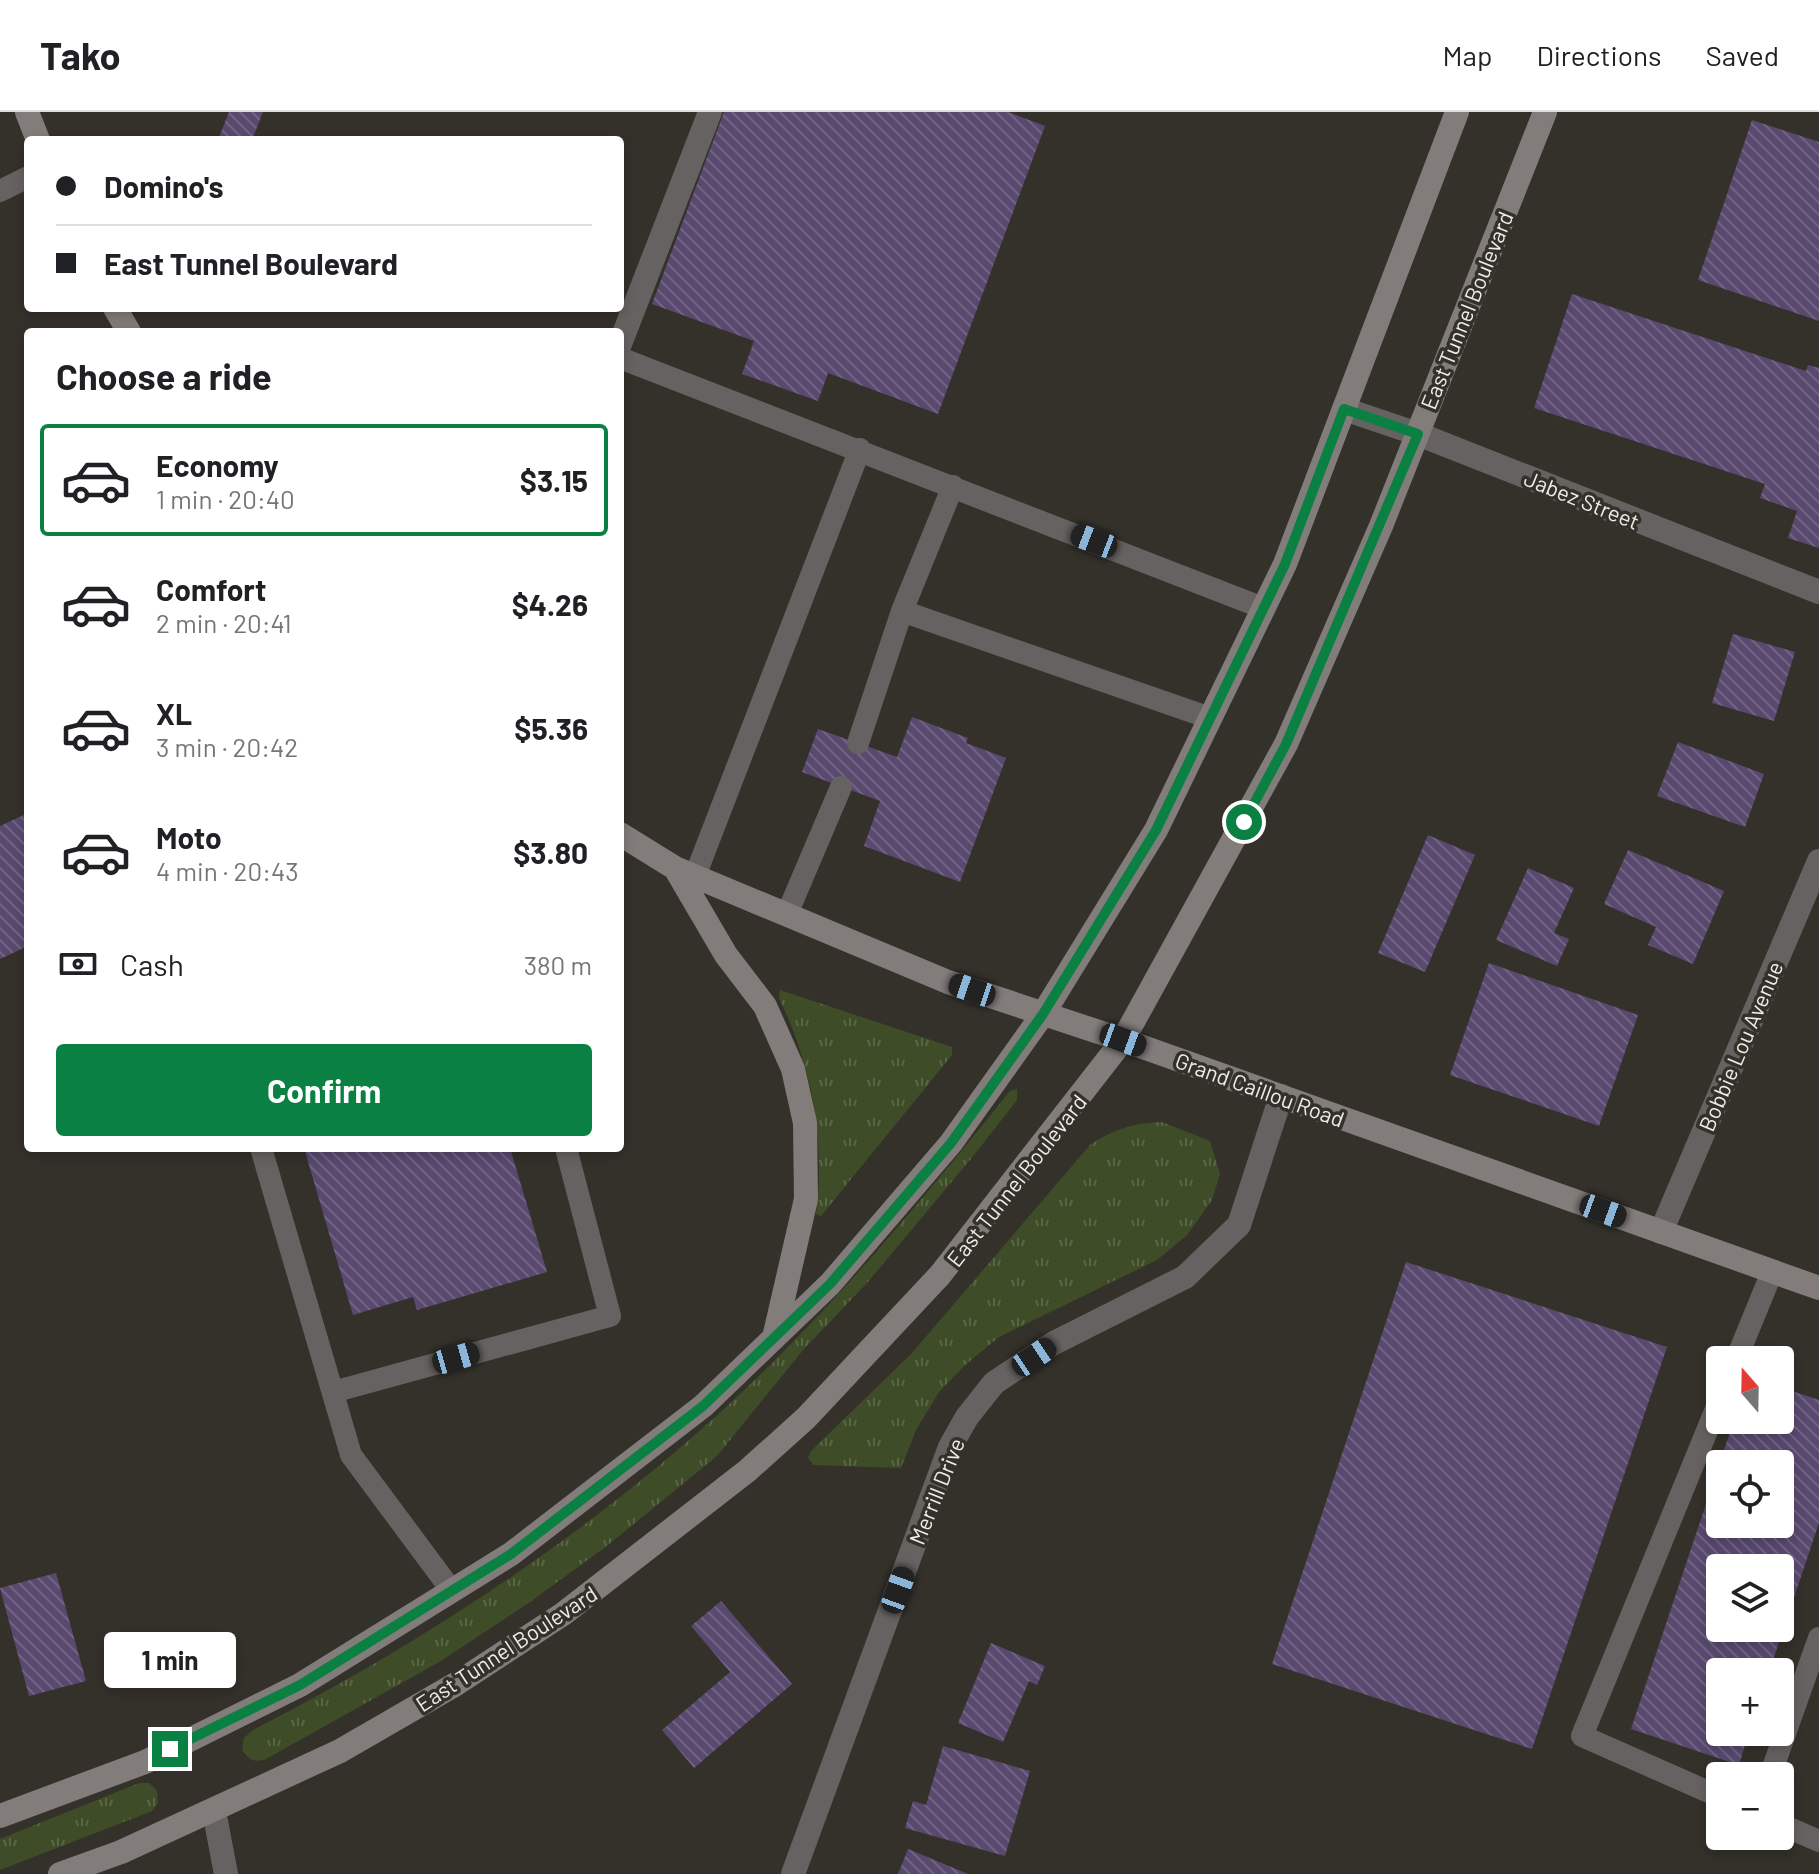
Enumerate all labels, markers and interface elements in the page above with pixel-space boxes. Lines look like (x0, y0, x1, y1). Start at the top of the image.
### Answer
text: Tako (40, 32, 121, 78)
text: Map (1443, 38, 1492, 72)
text: Directions (1536, 38, 1662, 72)
text: Saved (1706, 38, 1779, 72)
text: Domino's (104, 168, 224, 204)
street label: East Tunnel Boulevard (1414, 207, 1518, 413)
text: East Tunnel Boulevard (104, 245, 398, 281)
text: Choose a ride (56, 354, 272, 397)
icon: car (60, 444, 132, 516)
text: Economy (156, 447, 279, 483)
text: $3.15 (520, 462, 588, 498)
street label: Jabez Street (1521, 464, 1643, 534)
text: 1 min · 20:40 (156, 483, 295, 514)
car (1067, 521, 1121, 561)
icon: car (60, 568, 132, 640)
text: Comfort (156, 571, 266, 607)
text: $4.26 (512, 586, 588, 622)
text: 2 min · 20:41 (156, 607, 292, 638)
icon: car (60, 692, 132, 764)
text: XL (156, 695, 192, 731)
text: $5.36 (514, 710, 588, 746)
text: 3 min · 20:42 (156, 731, 298, 762)
route start (1226, 804, 1262, 840)
icon: car (60, 816, 132, 888)
text: Moto (156, 819, 222, 855)
text: $3.80 (513, 834, 588, 870)
text: 4 min · 20:43 (156, 855, 299, 886)
icon: cash (56, 942, 100, 986)
text: Cash (120, 946, 184, 982)
text: 380 m (524, 949, 592, 980)
street label: Bobbie Lou Avenue (1692, 957, 1788, 1135)
car (945, 971, 999, 1009)
car (1096, 1021, 1150, 1059)
button: Confirm (56, 1044, 592, 1136)
street label: Grand Caillou Road (1172, 1046, 1348, 1132)
street label: East Tunnel Boulevard (941, 1089, 1091, 1271)
car (1576, 1192, 1630, 1230)
car (1007, 1334, 1061, 1380)
car (430, 1340, 482, 1376)
north arrow (1706, 1346, 1794, 1434)
map controls (1706, 1346, 1794, 1850)
street label: Merrill Drive (903, 1434, 969, 1548)
button: locate (1706, 1450, 1794, 1538)
button: layers (1706, 1554, 1794, 1642)
car (879, 1563, 917, 1617)
street label: East Tunnel Boulevard (410, 1580, 602, 1716)
callout: 1 min (104, 1633, 236, 1689)
text: 1 min (142, 1644, 198, 1675)
button: + (1706, 1658, 1794, 1746)
route end (152, 1731, 188, 1767)
button: − (1706, 1762, 1794, 1850)

